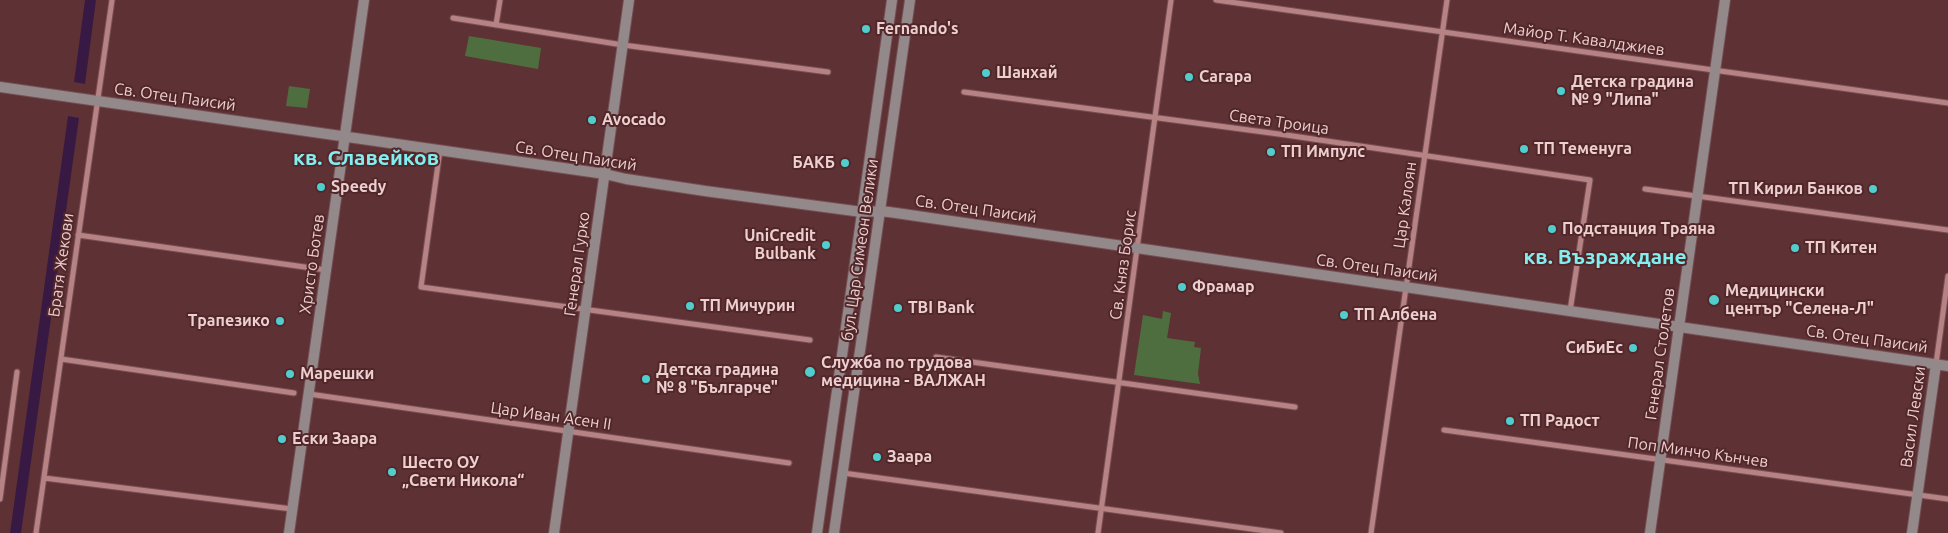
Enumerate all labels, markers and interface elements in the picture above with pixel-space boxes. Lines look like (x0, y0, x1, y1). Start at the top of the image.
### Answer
street label: Майор Т. Кавалджиев (1502, 18, 1666, 60)
place label: Fernando's (876, 19, 958, 39)
marker: Fernando's (860, 23, 872, 35)
place label: Шанхай (996, 63, 1057, 83)
marker: Шанхай (980, 67, 992, 79)
place label: Сагара (1199, 67, 1252, 87)
marker: Сагара (1183, 71, 1195, 83)
place label: Детска градина № 9 "Липа" (1571, 72, 1694, 110)
street label: Св. Отец Паисий (113, 79, 237, 115)
marker: Детска градина № 9 "Липа" (1555, 85, 1567, 97)
street label: Света Троица (1228, 105, 1330, 139)
place label: Avocado (602, 110, 666, 130)
marker: Avocado (586, 114, 598, 126)
street label: Св. Отец Паисий (514, 137, 638, 175)
place label: ТП Теменуга (1534, 139, 1632, 159)
place label: ТП Импулс (1281, 142, 1365, 162)
marker: ТП Теменуга (1518, 143, 1530, 155)
district label: кв. Славейков (293, 145, 439, 171)
marker: ТП Импулс (1265, 146, 1277, 158)
place label: БАКБ (793, 153, 835, 173)
marker: БАКБ (839, 157, 851, 169)
street label: бул. Цар Симеон Велики (838, 158, 882, 342)
street label: Цар Калоян (1389, 161, 1421, 249)
place label: Speedy (331, 177, 386, 197)
place label: ТП Кирил Банков (1729, 179, 1863, 199)
marker: Speedy (315, 181, 327, 193)
marker: ТП Кирил Банков (1867, 183, 1879, 195)
street label: Св. Отец Паисий (914, 191, 1038, 227)
street label: Св. Княз Борис (1106, 209, 1140, 321)
street label: Генерал Гурко (560, 210, 594, 318)
street label: Братя Жекови (44, 212, 78, 318)
street label: Христо Ботев (296, 213, 328, 315)
place label: Подстанция Траяна (1562, 219, 1715, 239)
marker: Подстанция Траяна (1546, 223, 1558, 235)
place label: UniCredit Bulbank (744, 226, 816, 264)
place label: ТП Китен (1805, 238, 1877, 258)
marker: UniCredit Bulbank (820, 239, 832, 251)
marker: ТП Китен (1789, 242, 1801, 254)
district label: кв. Възраждане (1523, 244, 1687, 270)
street label: Св. Отец Паисий (1315, 250, 1439, 286)
place label: Фрамар (1192, 277, 1254, 297)
marker: Фрамар (1176, 281, 1188, 293)
place label: Медицински център "Селена-Л" (1725, 281, 1874, 319)
street label: Генерал Столетов (1641, 287, 1679, 421)
marker: Медицински център "Селена-Л" (1707, 293, 1721, 307)
place label: ТП Мичурин (700, 296, 795, 316)
place label: TBI Bank (908, 298, 974, 318)
marker: ТП Мичурин (684, 300, 696, 312)
marker: TBI Bank (892, 302, 904, 314)
place label: ТП Албена (1354, 305, 1437, 325)
marker: ТП Албена (1338, 309, 1350, 321)
place label: Трапезико (188, 311, 270, 331)
marker: Трапезико (274, 315, 286, 327)
street label: Св. Отец Паисий (1805, 321, 1929, 357)
place label: СиБиЕс (1566, 338, 1623, 358)
marker: СиБиЕс (1627, 342, 1639, 354)
place label: Служба по трудова медицина - ВАЛЖАН (821, 353, 986, 391)
place label: Детска градина № 8 "Българче" (656, 360, 779, 398)
place label: Марешки (300, 364, 374, 384)
marker: Служба по трудова медицина - ВАЛЖАН (803, 365, 817, 379)
street label: Васил Левски (1896, 365, 1930, 469)
marker: Марешки (284, 368, 296, 380)
marker: Детска градина № 8 "Българче" (640, 373, 652, 385)
street label: Цар Иван Асен II (489, 398, 613, 434)
place label: ТП Радост (1520, 411, 1600, 431)
marker: ТП Радост (1504, 415, 1516, 427)
place label: Ески Заара (292, 429, 377, 449)
marker: Ески Заара (276, 433, 288, 445)
street label: Поп Минчо Кънчев (1627, 433, 1769, 471)
place label: Заара (887, 447, 932, 467)
marker: Заара (871, 451, 883, 463)
place label: Шесто ОУ „Свети Никола“ (402, 453, 524, 491)
marker: Шесто ОУ „Свети Никола“ (386, 466, 398, 478)

